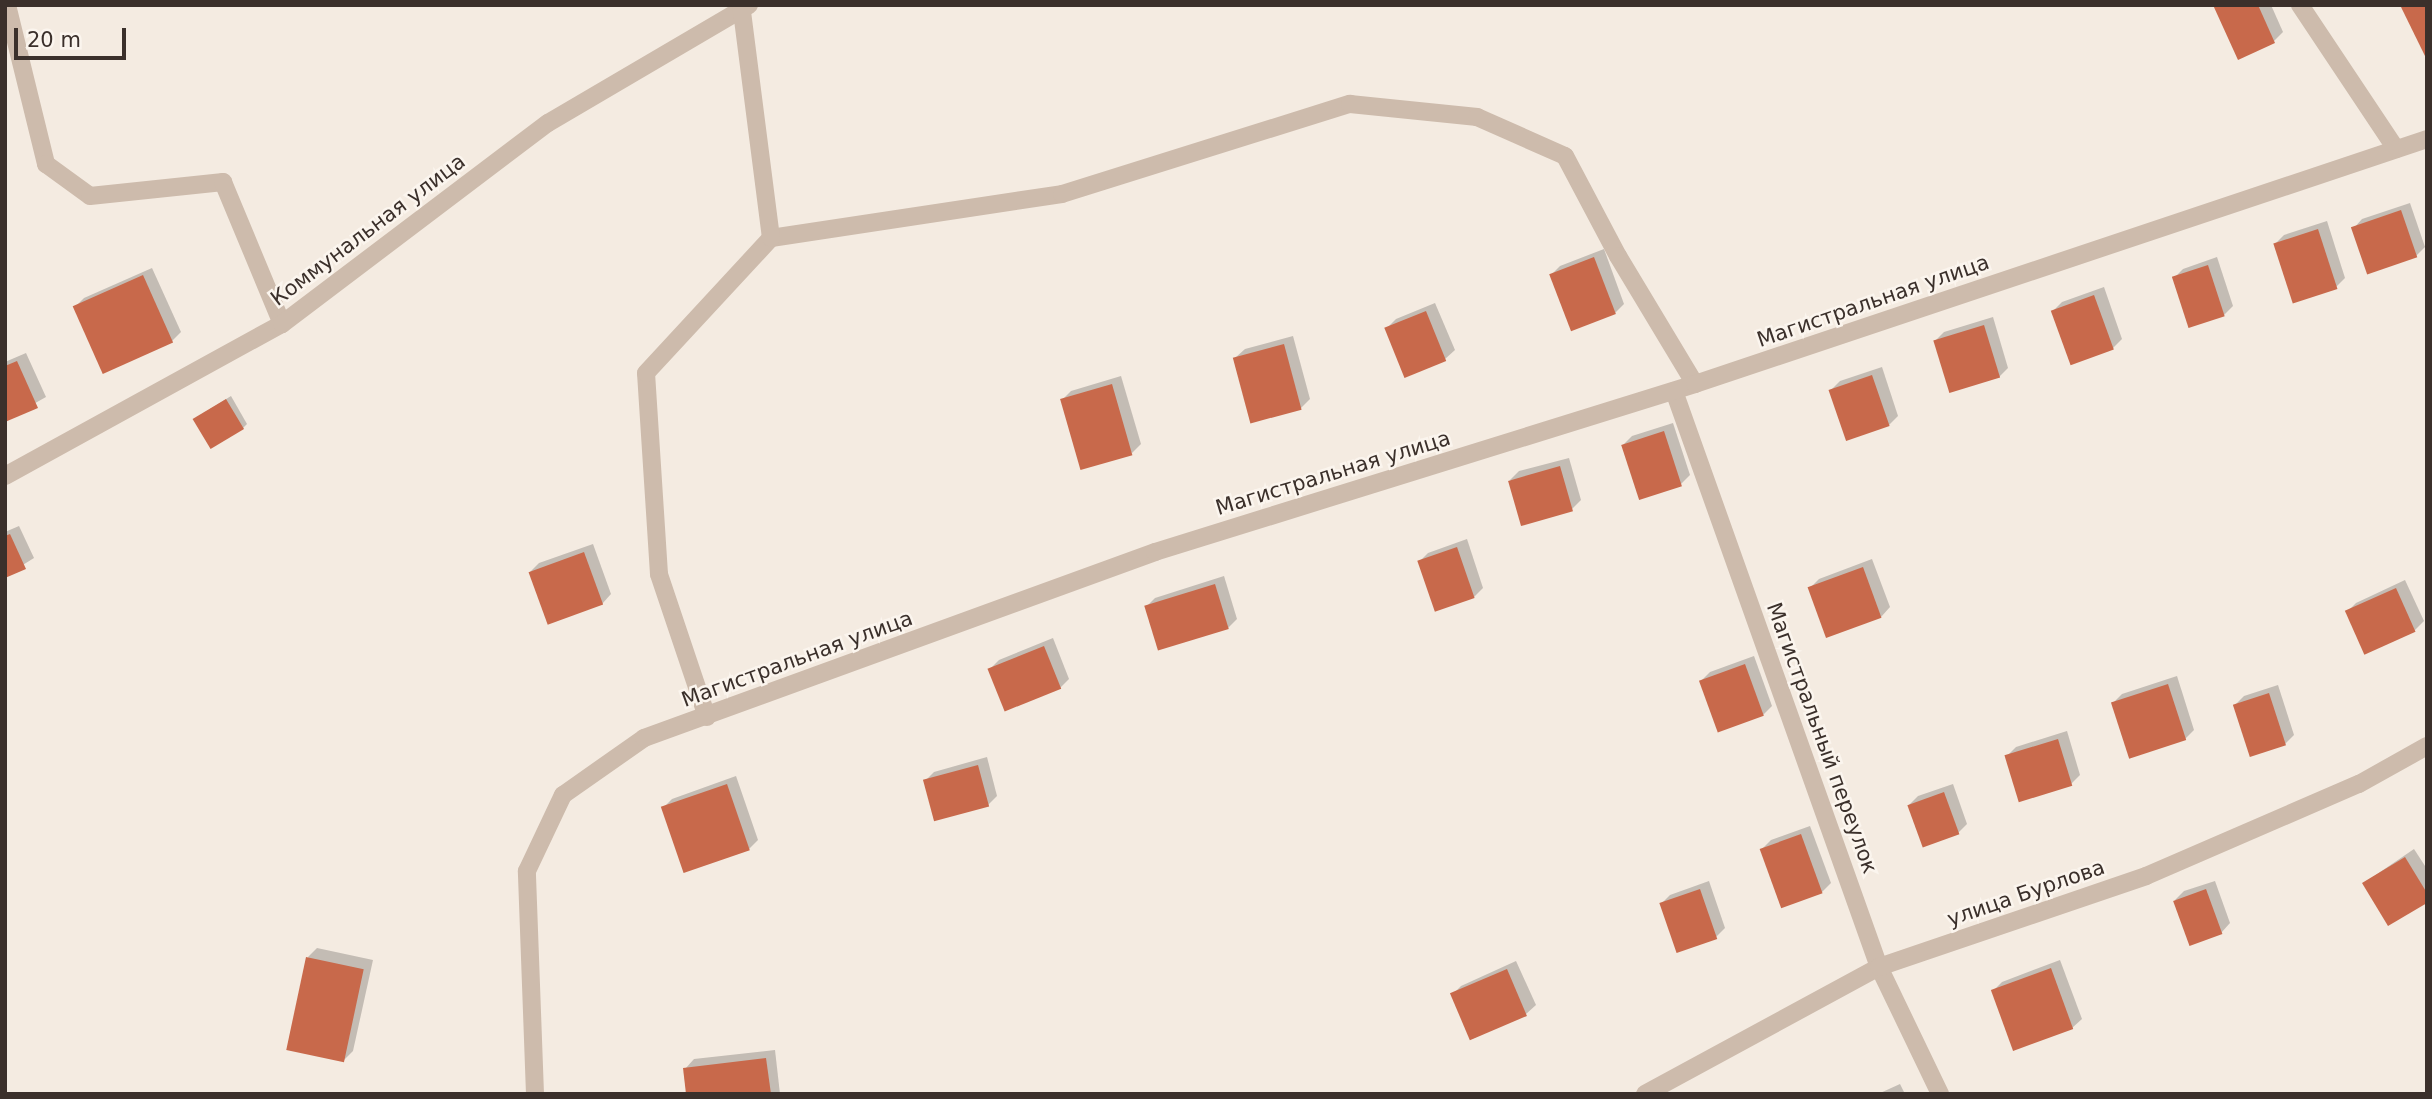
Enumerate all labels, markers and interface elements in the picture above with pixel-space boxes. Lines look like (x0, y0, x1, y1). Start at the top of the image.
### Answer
scale bar (18, 14, 130, 58)
text: 20 m (27, 28, 81, 52)
street label: Коммунальная улица (266, 149, 470, 311)
street label: Магистральная улица (1754, 249, 1992, 353)
street label: Магистральная улица (1213, 425, 1453, 521)
street label: Магистральный переулок (1761, 599, 1883, 877)
street label: Магистральная улица (678, 605, 916, 713)
street label: улица Бурлова (1944, 854, 2108, 932)

